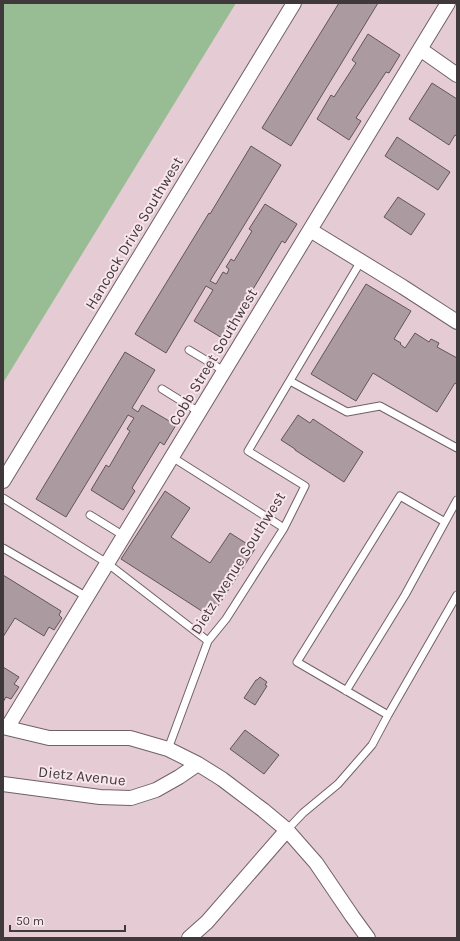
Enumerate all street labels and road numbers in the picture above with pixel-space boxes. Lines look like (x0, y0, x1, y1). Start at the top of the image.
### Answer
street label: Hancock Drive Southwest (81, 153, 187, 313)
street label: Cobb Street Southwest (165, 285, 261, 429)
street label: Dietz Avenue Southwest (187, 488, 289, 638)
street label: Dietz Avenue (37, 762, 127, 790)

